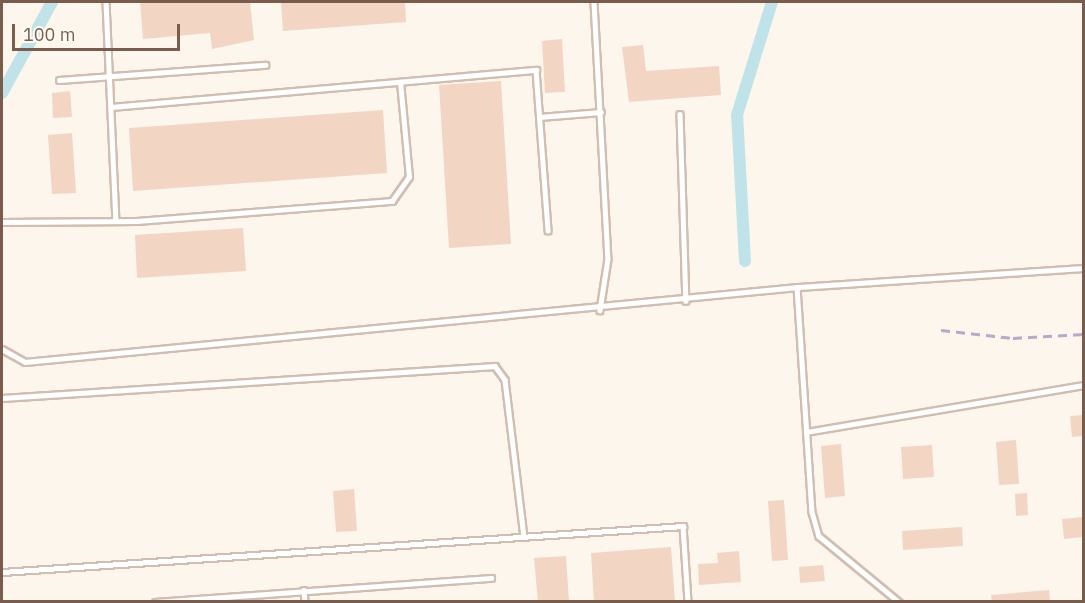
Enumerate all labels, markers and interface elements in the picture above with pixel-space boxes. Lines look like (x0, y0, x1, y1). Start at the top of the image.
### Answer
scale bar (15, 12, 183, 50)
text: 100 m (23, 23, 75, 46)

